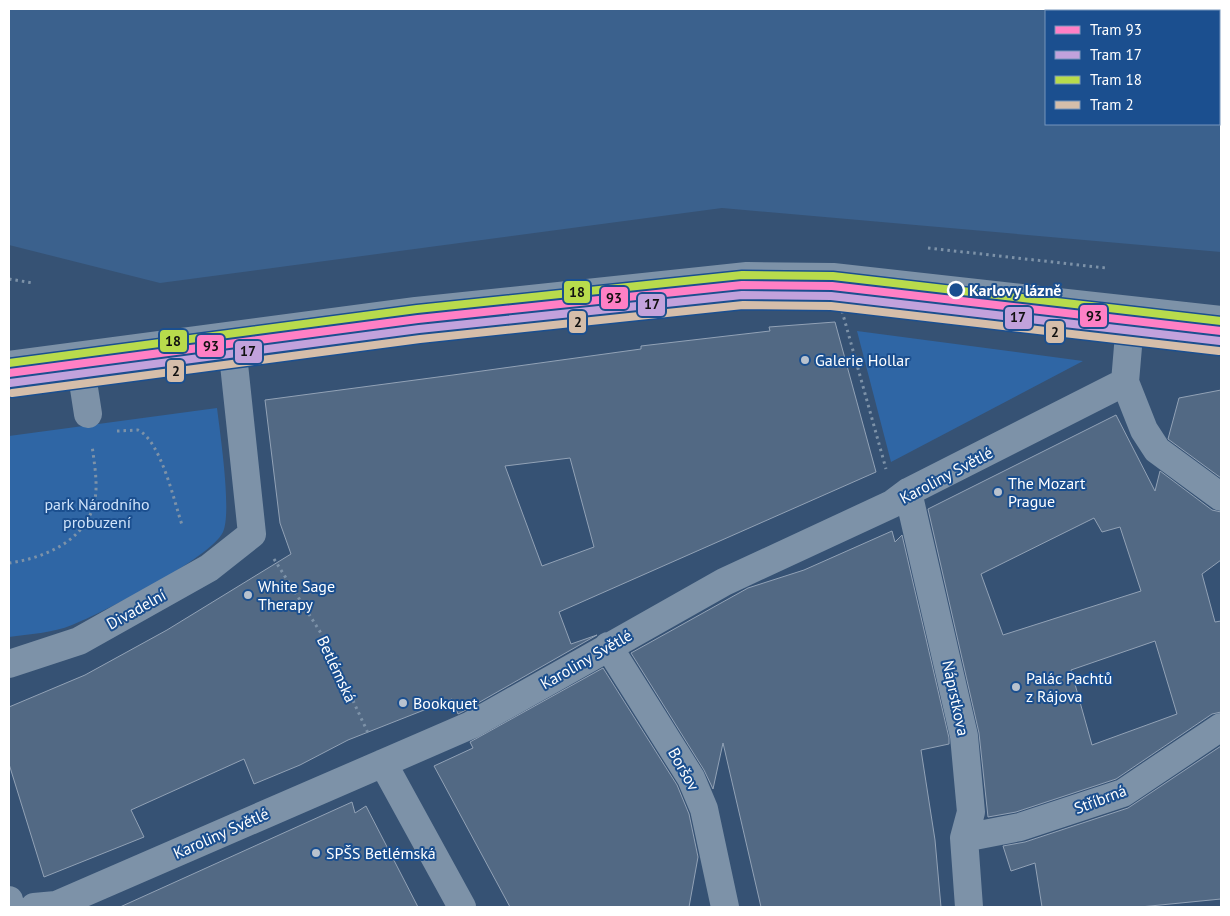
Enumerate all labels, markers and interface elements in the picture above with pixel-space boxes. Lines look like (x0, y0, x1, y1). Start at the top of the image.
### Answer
legend (1045, 10, 1220, 125)
text: Tram 93 (1090, 20, 1142, 39)
text: Tram 17 (1090, 45, 1142, 64)
text: Tram 18 (1090, 70, 1142, 89)
text: Tram 2 (1090, 95, 1134, 114)
line badge: 18 (563, 280, 591, 304)
place label: Karlovy lázně (969, 280, 1061, 300)
marker: Karlovy lázně (947, 281, 965, 299)
text: 18 (569, 283, 585, 301)
line badge: 93 (600, 286, 629, 310)
text: 93 (606, 289, 622, 307)
line badge: 17 (637, 293, 666, 317)
text: 17 (644, 295, 660, 313)
line badge: 93 (1079, 304, 1108, 328)
line badge: 17 (1004, 306, 1033, 330)
text: 93 (1086, 307, 1102, 325)
text: 17 (1010, 308, 1026, 326)
line badge: 2 (568, 310, 587, 334)
text: 2 (574, 313, 582, 331)
line badge: 2 (1045, 320, 1065, 344)
text: 2 (1051, 323, 1059, 341)
line badge: 18 (159, 329, 188, 353)
text: 18 (165, 332, 181, 350)
line badge: 93 (196, 334, 225, 358)
text: 93 (203, 337, 219, 355)
line badge: 17 (234, 340, 263, 364)
text: 17 (240, 342, 256, 360)
place label: Galerie Hollar (815, 350, 910, 370)
marker: Galerie Hollar (799, 354, 811, 366)
line badge: 2 (166, 359, 185, 383)
text: 2 (172, 362, 180, 380)
street label: Karoliny Světlé (896, 442, 996, 508)
place label: The Mozart Prague (1008, 473, 1086, 511)
marker: The Mozart Prague (992, 486, 1004, 498)
park label: park Národního probuzení (44, 494, 150, 532)
place label: White Sage Therapy (258, 576, 335, 614)
street label: Divadelní (103, 585, 169, 633)
marker: White Sage Therapy (242, 589, 254, 601)
street label: Karoliny Světlé (537, 625, 635, 693)
street label: Betlémská (313, 633, 361, 705)
street label: Náprstkova (938, 659, 974, 737)
place label: Palác Pachtů z Rájova (1026, 668, 1112, 706)
marker: Palác Pachtů z Rájova (1010, 681, 1022, 693)
place label: Bookquet (413, 693, 478, 713)
marker: Bookquet (397, 697, 409, 709)
street label: Boršov (664, 744, 704, 794)
street label: Stříbrná (1071, 780, 1129, 818)
street label: Karoliny Světlé (170, 803, 272, 863)
place label: SPŠS Betlémská (326, 843, 436, 863)
marker: SPŠS Betlémská (310, 847, 322, 859)

